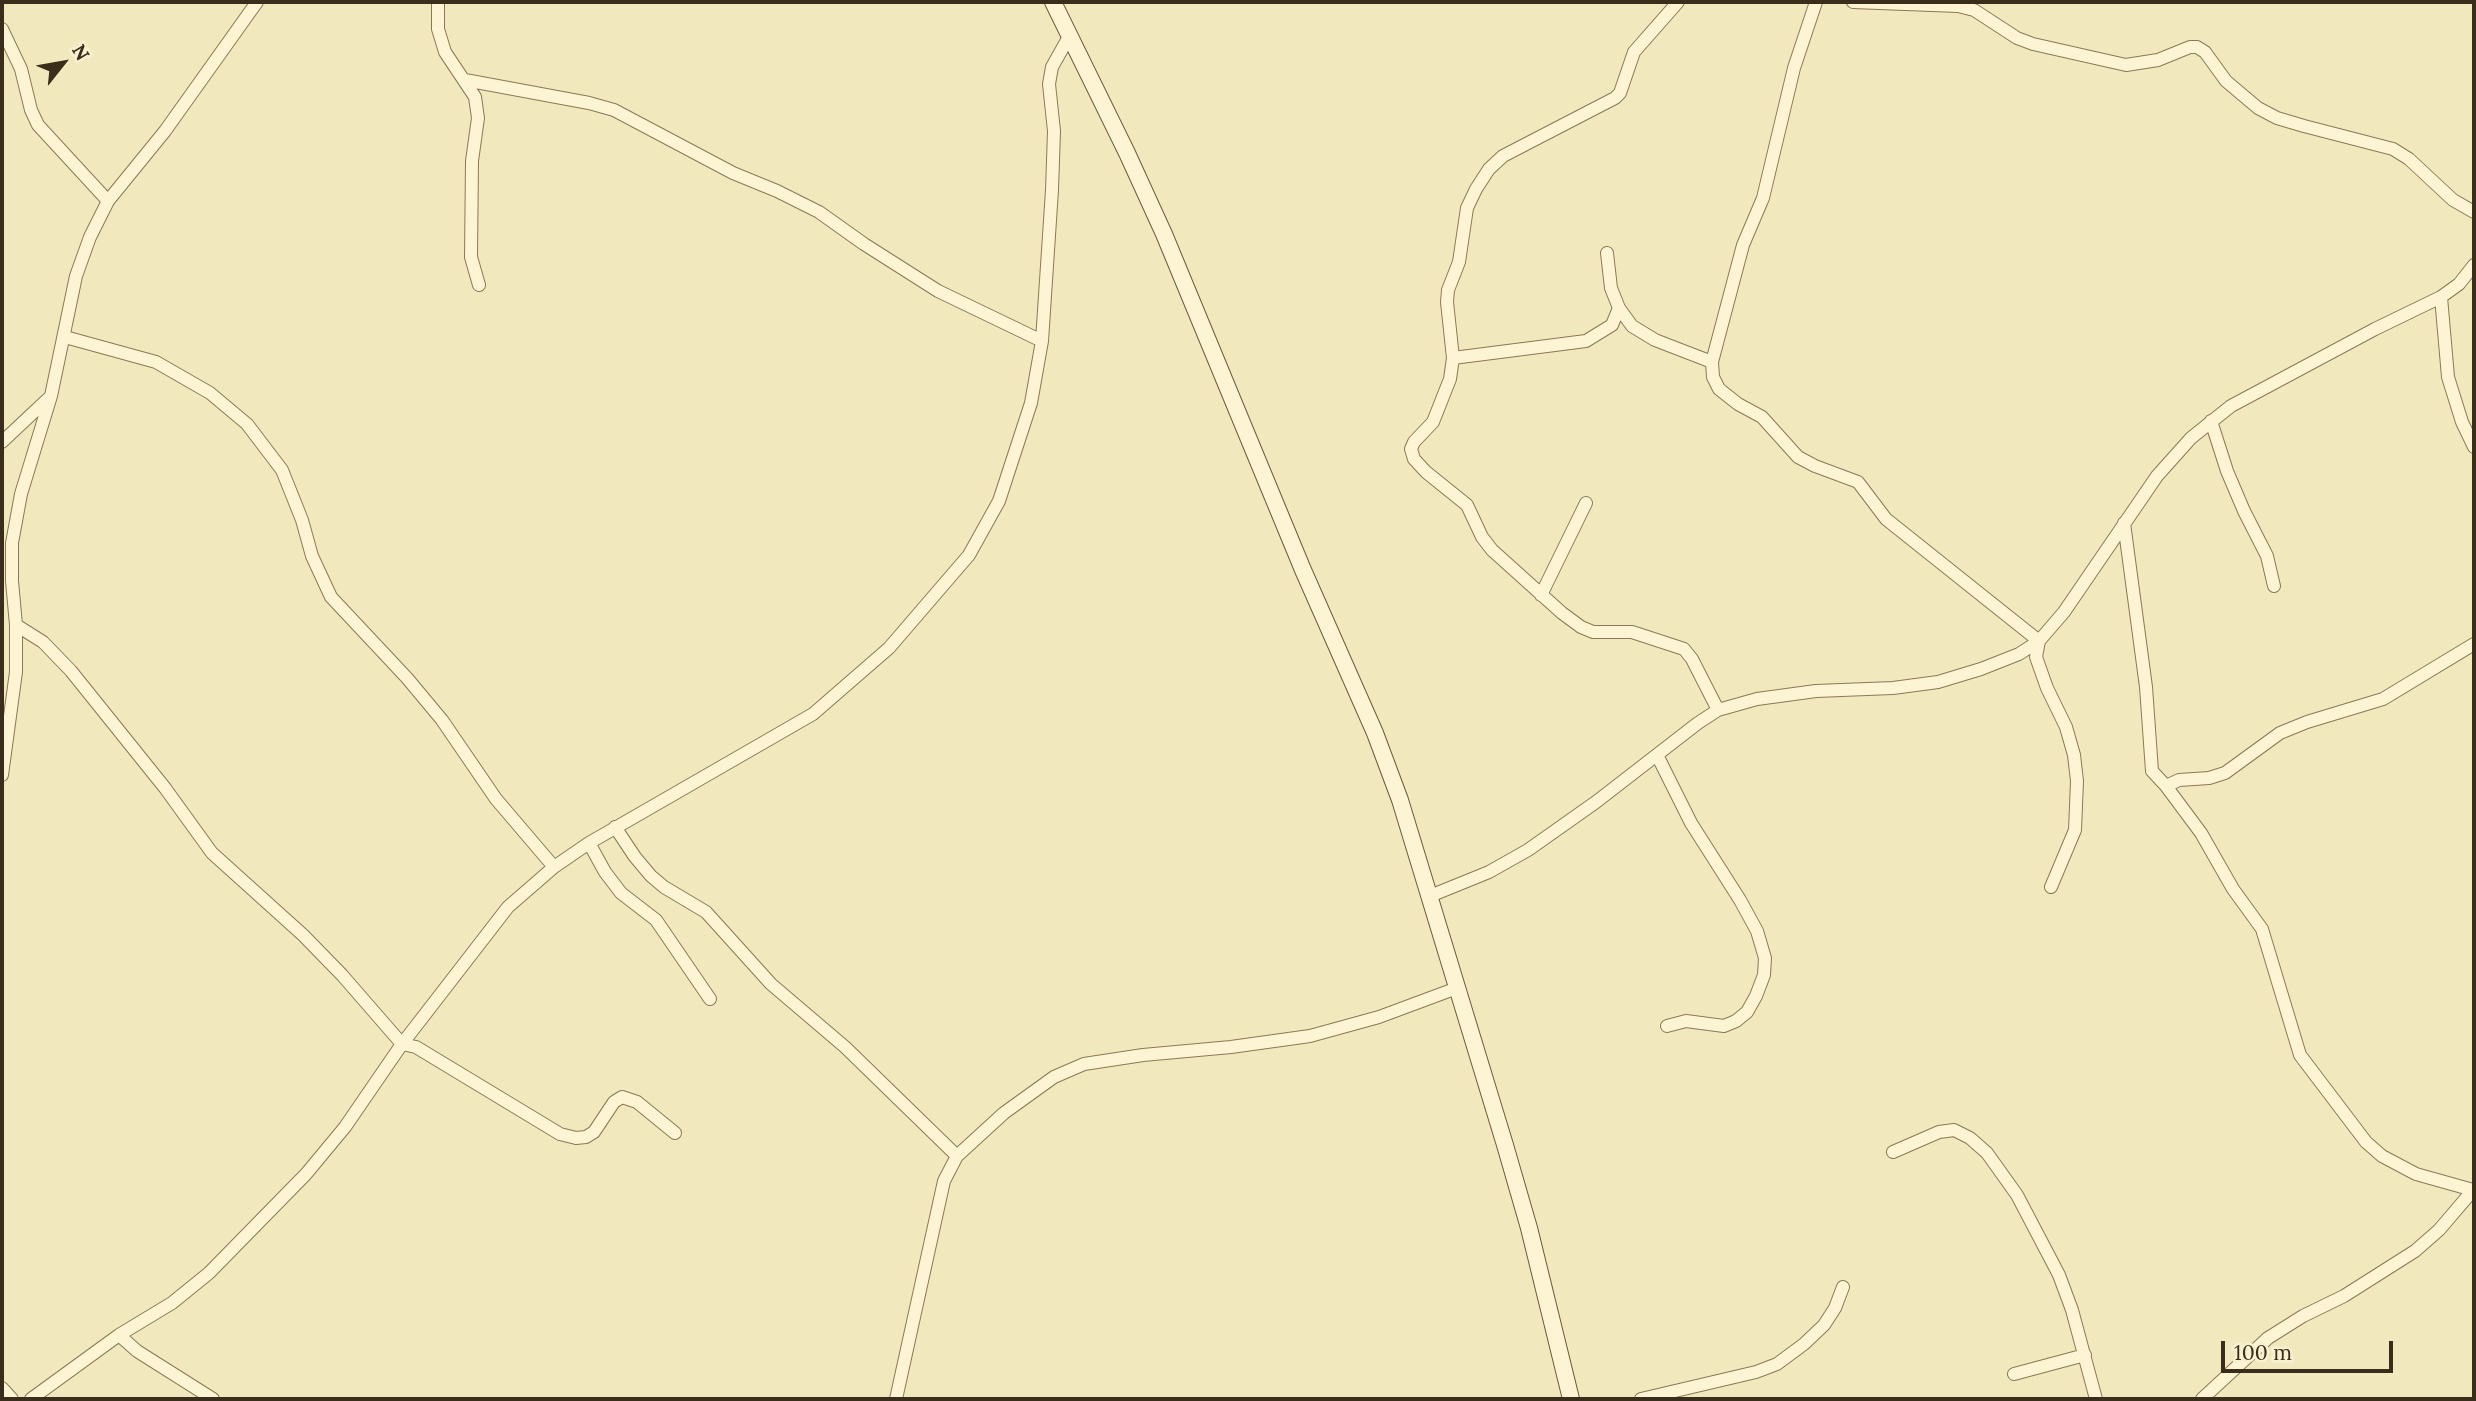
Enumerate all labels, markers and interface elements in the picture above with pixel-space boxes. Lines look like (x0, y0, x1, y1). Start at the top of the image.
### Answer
north arrow (28, 28, 98, 98)
text: N (67, 40, 95, 65)
scale bar (2224, 1328, 2396, 1372)
text: 100 m (2234, 1339, 2292, 1366)

